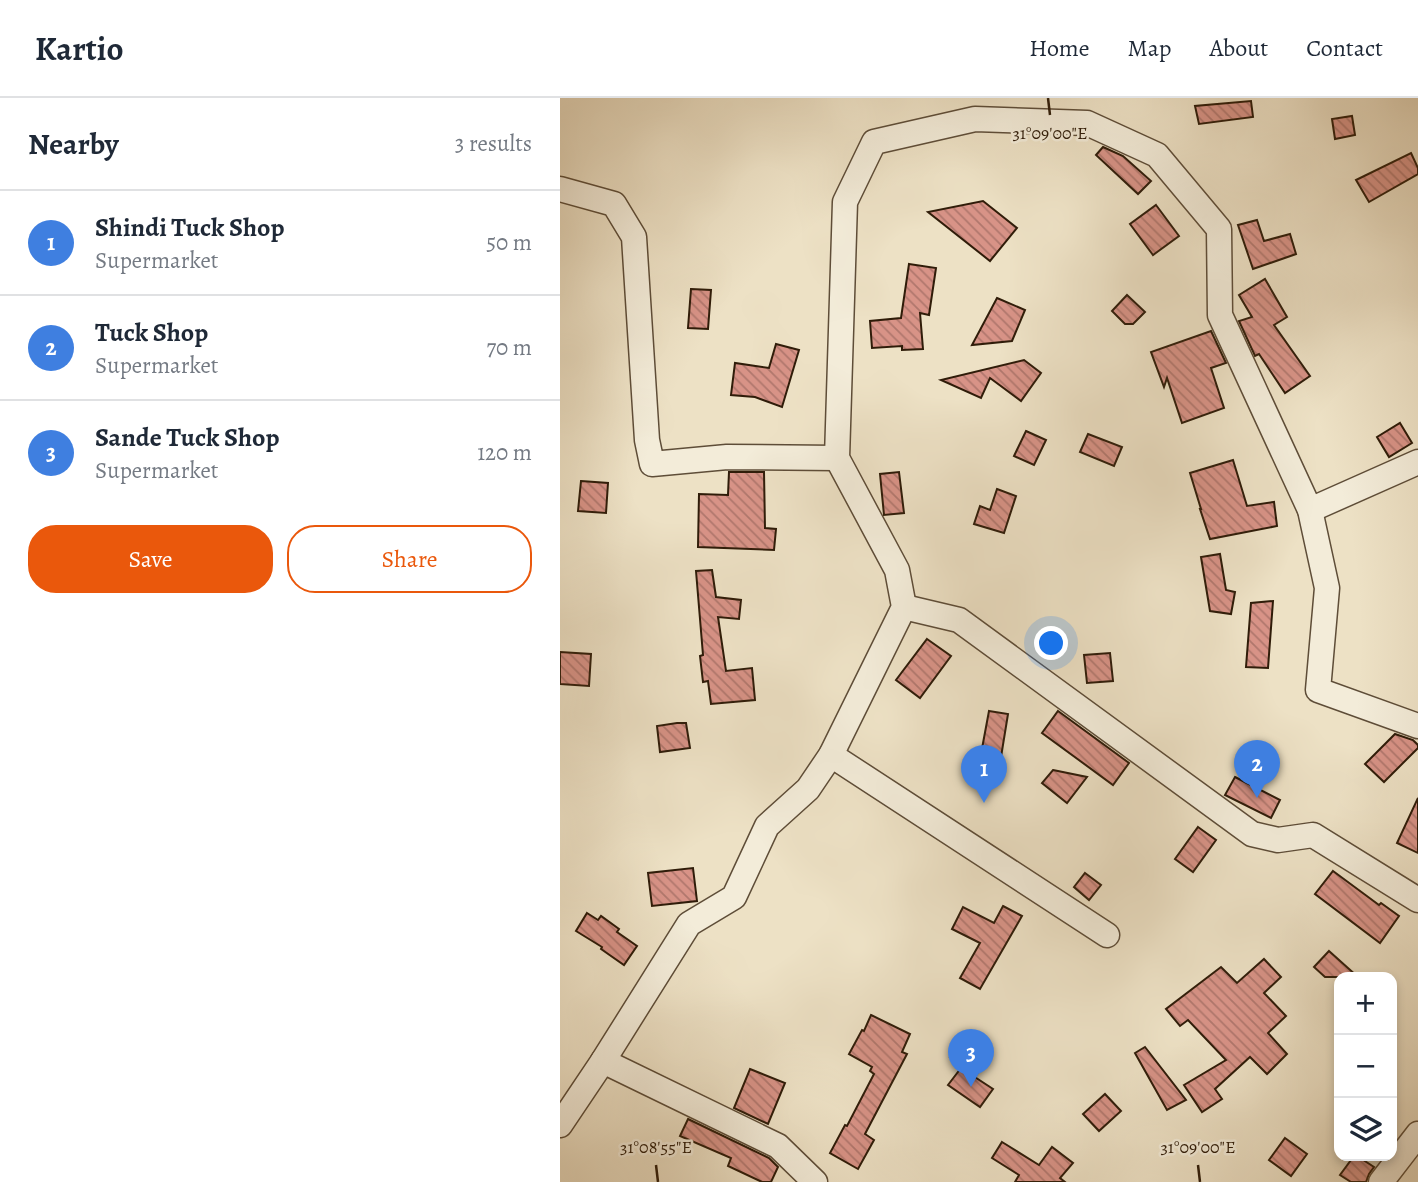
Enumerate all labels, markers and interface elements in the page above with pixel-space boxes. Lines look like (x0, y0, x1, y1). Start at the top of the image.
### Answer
text: Kartio (35, 26, 123, 71)
text: Home (1029, 32, 1090, 64)
text: Map (1128, 32, 1172, 64)
text: About (1210, 32, 1268, 64)
text: Contact (1306, 32, 1383, 64)
text: 31°09'00"E (1012, 121, 1088, 145)
text: Nearby (28, 124, 119, 164)
text: 3 results (455, 128, 532, 159)
text: Shindi Tuck Shop (95, 210, 284, 245)
text: 1 (47, 227, 55, 258)
text: 50 m (486, 227, 532, 258)
text: Supermarket (95, 245, 218, 276)
text: Tuck Shop (95, 315, 208, 350)
text: 2 (45, 332, 57, 363)
text: 70 m (486, 332, 532, 363)
text: Supermarket (95, 350, 218, 381)
text: Sande Tuck Shop (95, 420, 279, 455)
text: 3 (46, 437, 56, 468)
text: 120 m (477, 437, 532, 468)
text: Supermarket (95, 455, 218, 486)
button: Save (28, 525, 273, 593)
button: Share (287, 525, 532, 593)
your location (1034, 626, 1068, 660)
pin: 2 (1234, 740, 1280, 798)
pin: 1 (961, 745, 1007, 803)
map controls (1334, 972, 1397, 1161)
button: + (1334, 972, 1397, 1035)
pin: 3 (948, 1029, 994, 1087)
button: − (1334, 1035, 1397, 1098)
button: layers (1334, 1098, 1397, 1161)
text: 31°08'55"E (620, 1135, 692, 1159)
text: 31°09'00"E (1160, 1135, 1236, 1159)

